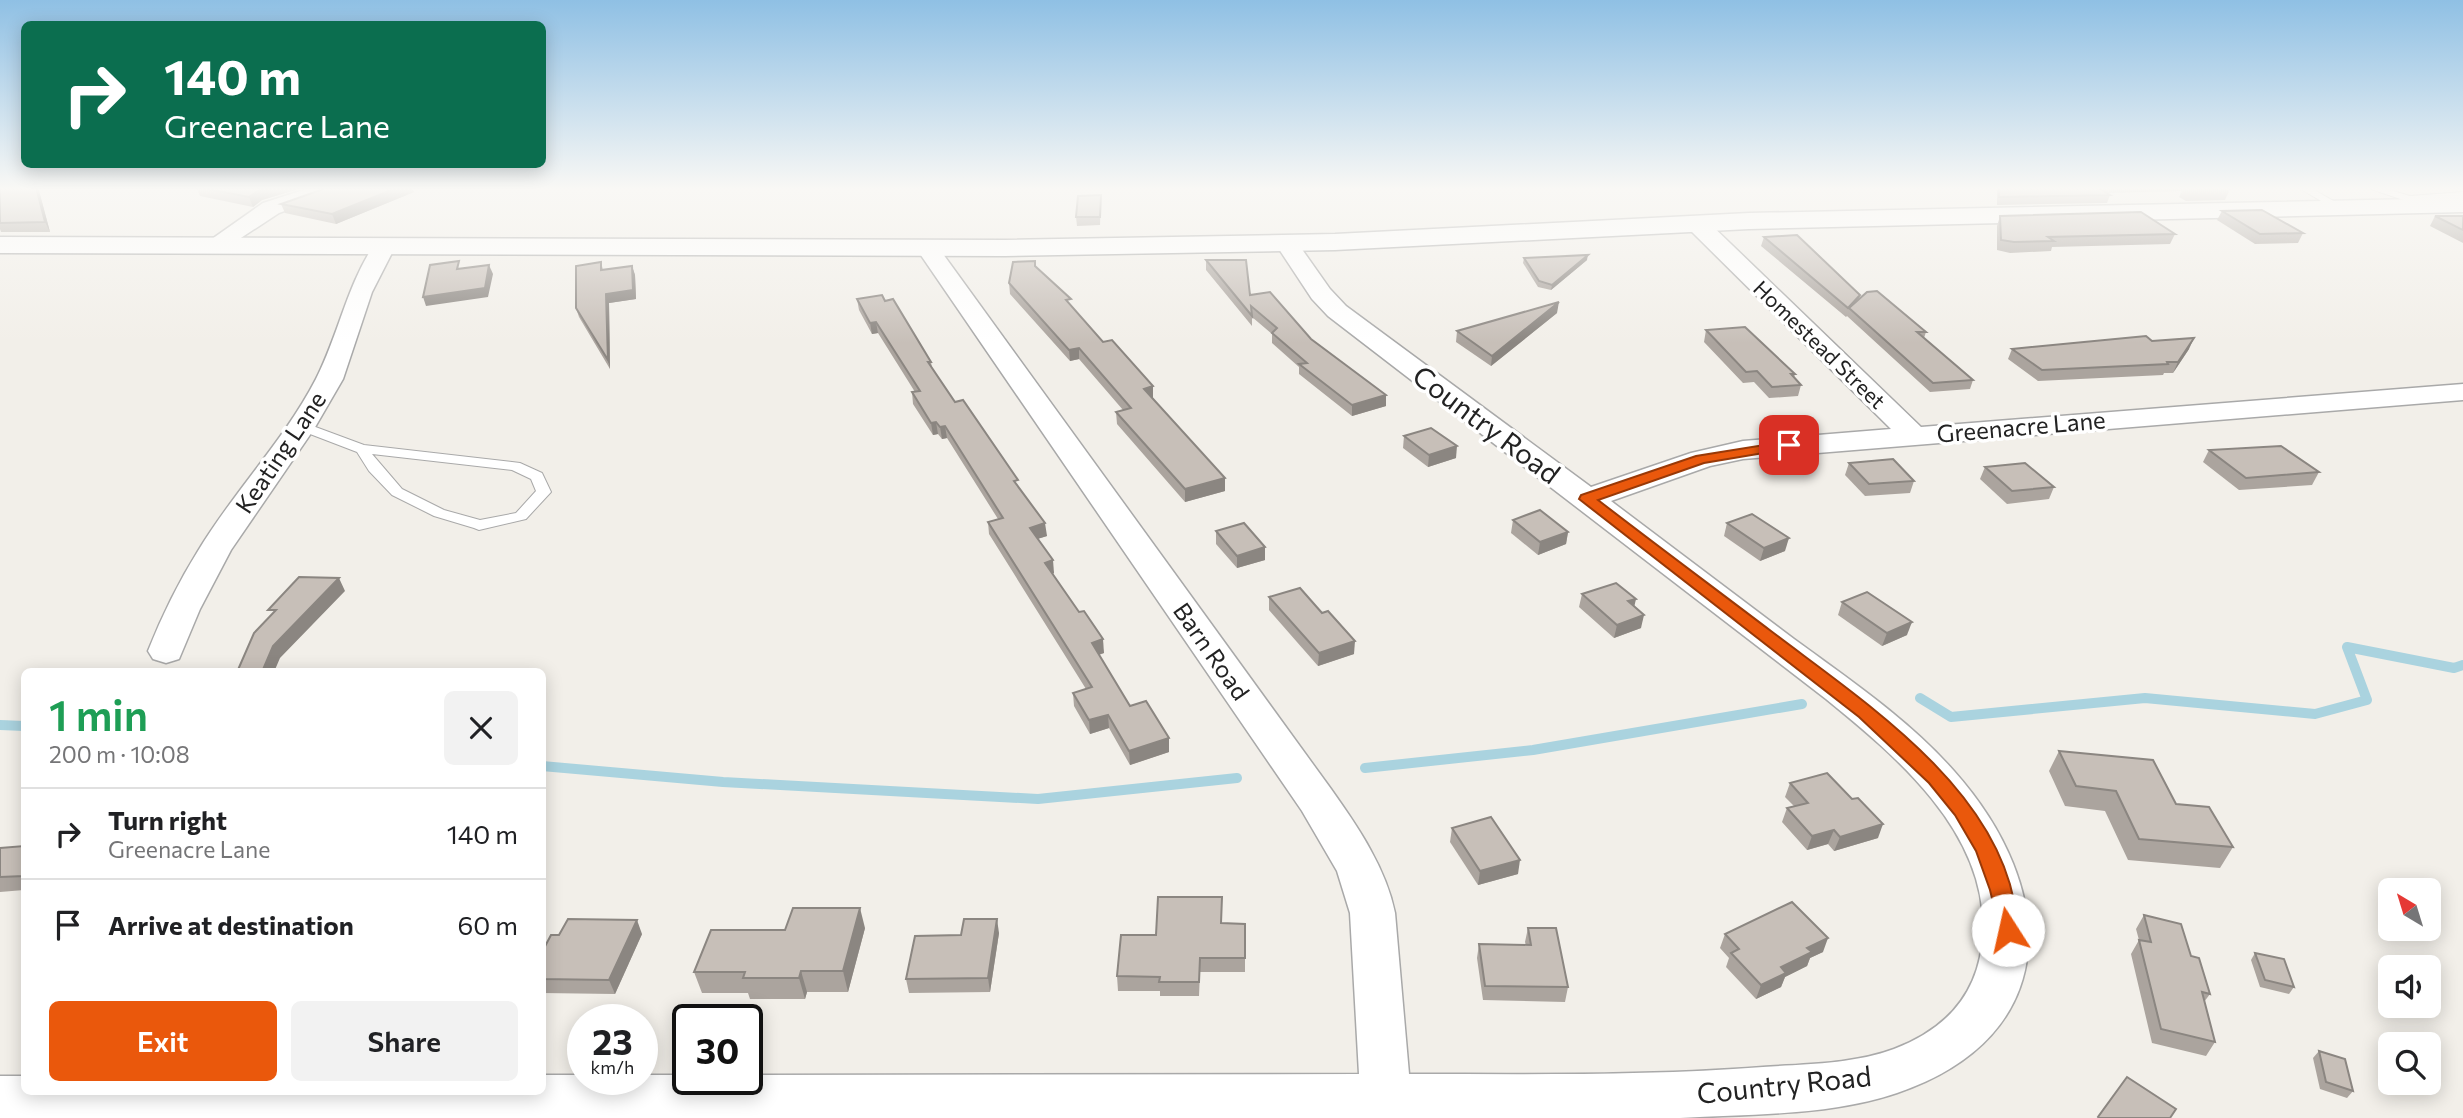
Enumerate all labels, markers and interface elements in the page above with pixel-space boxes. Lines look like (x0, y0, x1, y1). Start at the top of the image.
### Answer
text: 140 m (164, 45, 301, 105)
icon: right (49, 49, 140, 140)
text: Greenacre Lane (164, 105, 390, 145)
street label: Homestead Street (1749, 275, 1891, 413)
street label: Country Road (1407, 358, 1567, 490)
street label: Keating Lane (229, 386, 331, 518)
street label: Greenacre Lane (1935, 404, 2107, 448)
pin (1759, 415, 1819, 475)
icon: arrive (1770, 426, 1808, 464)
street label: Barn Road (1168, 597, 1256, 705)
text: 1 min (49, 688, 148, 740)
button: close (444, 691, 518, 765)
text: 200 m · 10:08 (49, 740, 190, 768)
text: Turn right (108, 804, 227, 835)
icon: right (49, 815, 87, 853)
text: 140 m (447, 818, 518, 849)
text: Greenacre Lane (108, 835, 270, 863)
north arrow (2378, 878, 2441, 942)
map controls (2378, 878, 2441, 1095)
position arrow (1971, 893, 2045, 967)
icon: arrive (49, 906, 87, 944)
text: Arrive at destination (108, 909, 354, 940)
text: 60 m (458, 909, 518, 940)
button: sound (2378, 955, 2441, 1018)
button: Exit (49, 1001, 277, 1081)
button: Share (291, 1001, 518, 1081)
speed limit sign: 30 (672, 1004, 763, 1095)
text: 23 (592, 1019, 633, 1062)
button: search (2378, 1032, 2441, 1095)
text: km/h (591, 1056, 634, 1078)
street label: Country Road (1695, 1058, 1873, 1110)

